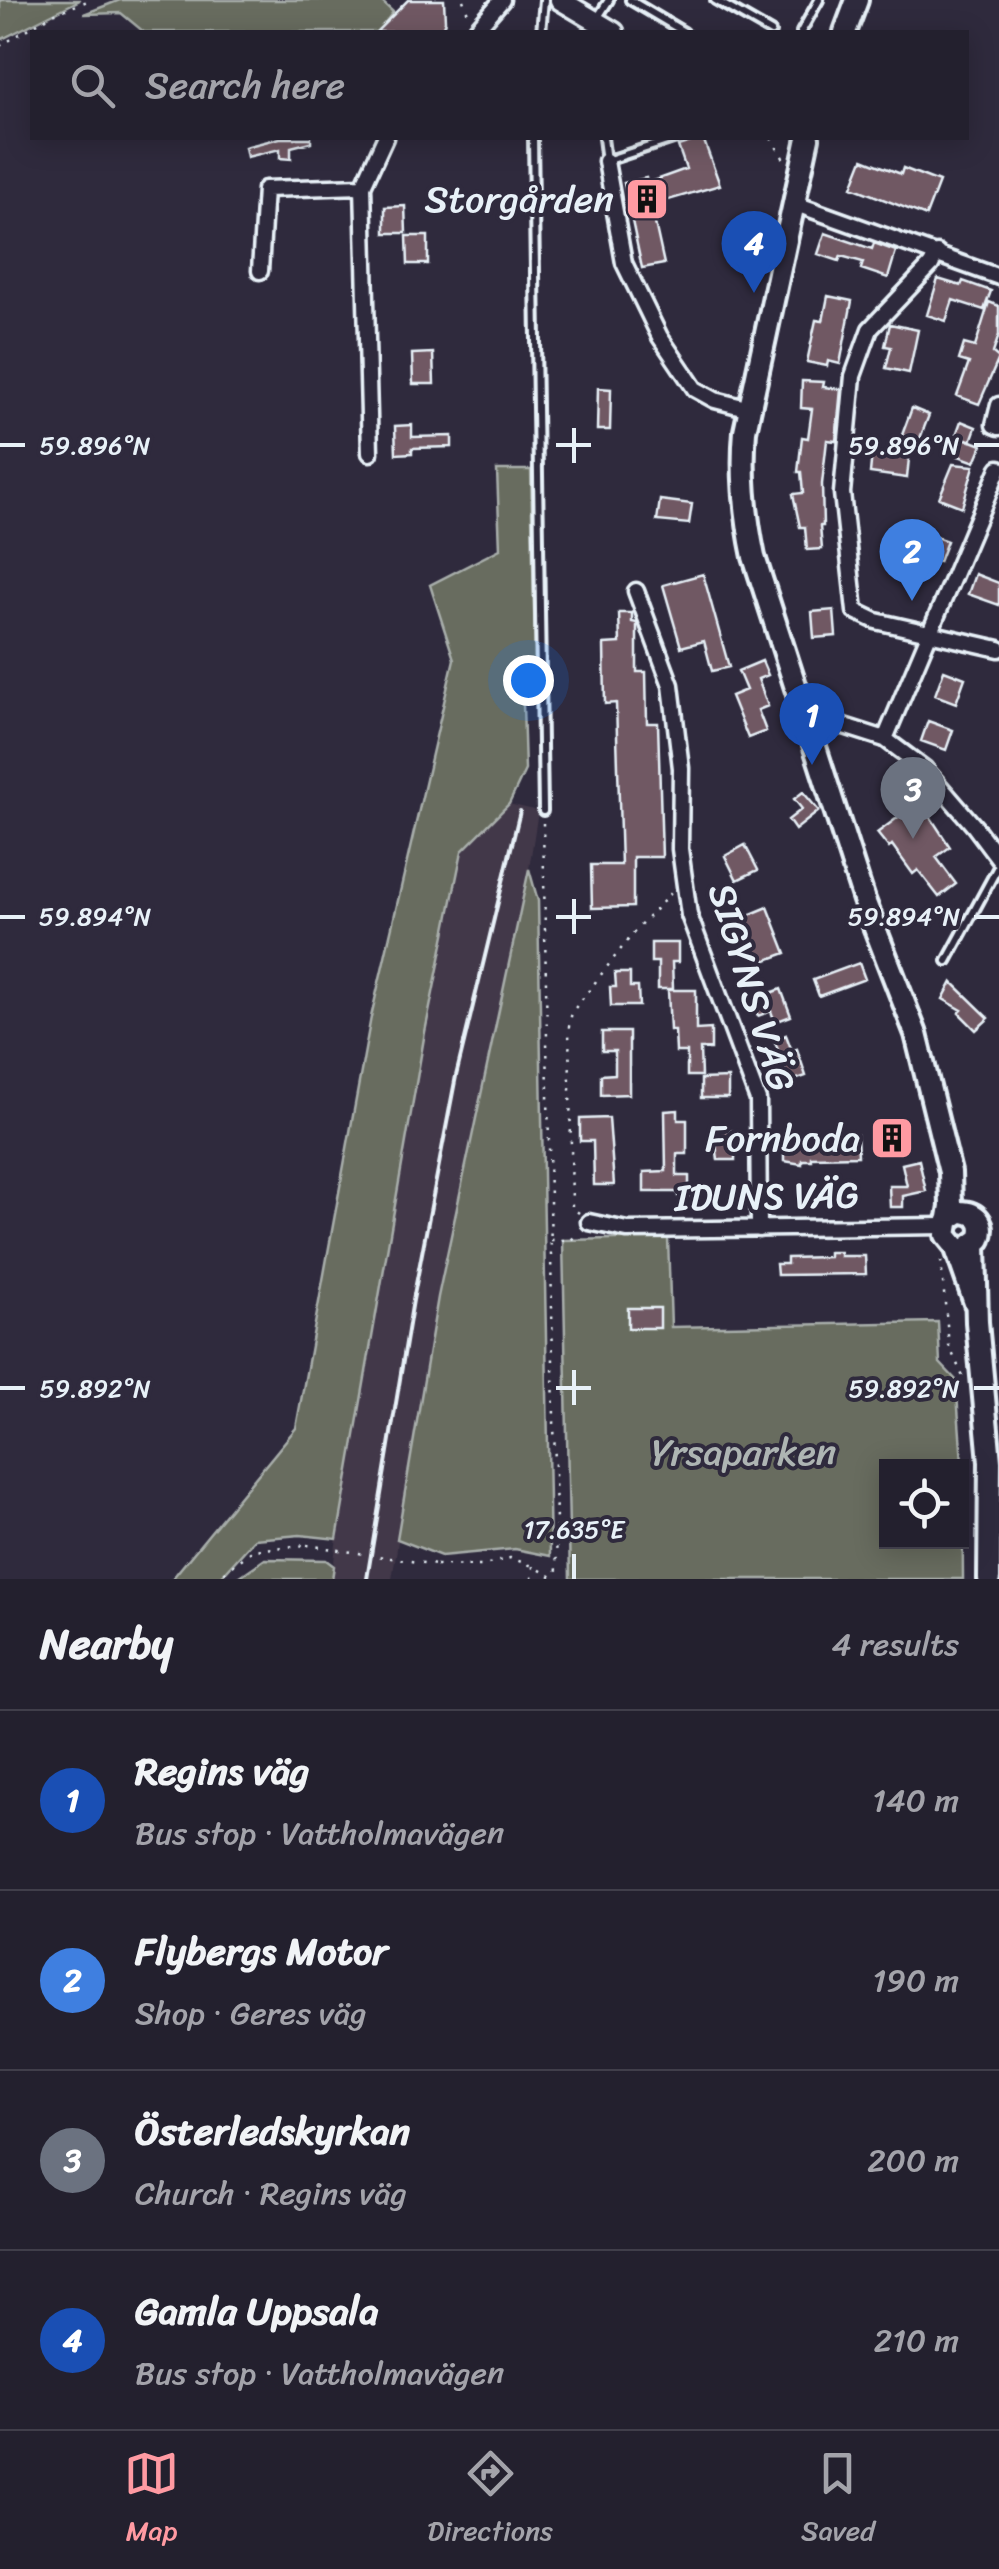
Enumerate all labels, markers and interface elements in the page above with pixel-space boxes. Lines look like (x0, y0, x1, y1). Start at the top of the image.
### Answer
search box (30, 30, 969, 140)
text: Search here (145, 52, 345, 119)
icon: search (65, 58, 120, 113)
place label: Storgården (425, 166, 614, 233)
building icon: Storgården (624, 176, 670, 222)
pin: 4 (722, 210, 786, 293)
text: 59.896°N (40, 423, 151, 468)
text: 59.896°N (849, 423, 960, 468)
pin: 2 (880, 518, 944, 601)
your location (503, 655, 554, 706)
pin: 1 (780, 682, 844, 765)
pin: 3 (880, 756, 946, 839)
street label: SIGYNS VÄG (688, 875, 815, 1100)
text: 59.894°N (39, 894, 152, 939)
text: 59.894°N (848, 894, 961, 939)
place label: Fornboda (705, 1105, 860, 1172)
building icon: Fornboda (869, 1115, 915, 1161)
street label: IDUNS VÄG (673, 1161, 860, 1232)
text: 59.892°N (39, 1366, 151, 1411)
text: 59.892°N (848, 1366, 960, 1411)
park label: Yrsaparken (652, 1419, 836, 1486)
map controls (879, 1459, 969, 1549)
button: locate (879, 1459, 969, 1549)
text: 17.635°E (524, 1507, 626, 1552)
text: Nearby (40, 1607, 173, 1681)
text: 4 results (831, 1616, 959, 1673)
text: Regins väg (135, 1738, 309, 1805)
text: 1 (66, 1772, 79, 1829)
text: 140 m (872, 1772, 959, 1829)
text: Bus stop · Vattholmavägen (135, 1805, 504, 1862)
text: Flybergs Motor (135, 1918, 388, 1985)
text: 2 (63, 1952, 82, 2009)
text: 190 m (873, 1952, 959, 2009)
text: Shop · Geres väg (135, 1985, 366, 2042)
text: Österledskyrkan (135, 2098, 410, 2165)
text: 3 (64, 2132, 81, 2189)
text: 200 m (867, 2132, 959, 2189)
text: Church · Regins väg (135, 2165, 407, 2222)
text: Gamla Uppsala (135, 2278, 378, 2345)
text: 4 (62, 2312, 83, 2369)
text: 210 m (874, 2312, 959, 2369)
text: Bus stop · Vattholmavägen (135, 2345, 504, 2402)
tab: Map (124, 2446, 179, 2555)
tab: Directions (427, 2446, 553, 2555)
tab: Saved (801, 2446, 875, 2555)

